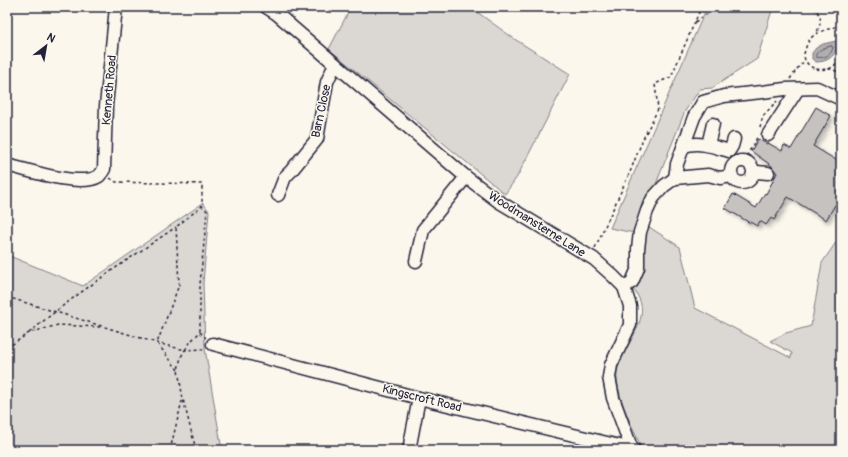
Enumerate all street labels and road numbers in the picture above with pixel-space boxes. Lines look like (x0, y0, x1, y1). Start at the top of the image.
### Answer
street label: Kenneth Road (99, 54, 120, 126)
street label: Barn Close (309, 83, 334, 139)
street label: Woodmansterne Lane (485, 188, 588, 260)
street label: Kingscroft Road (381, 381, 463, 416)

